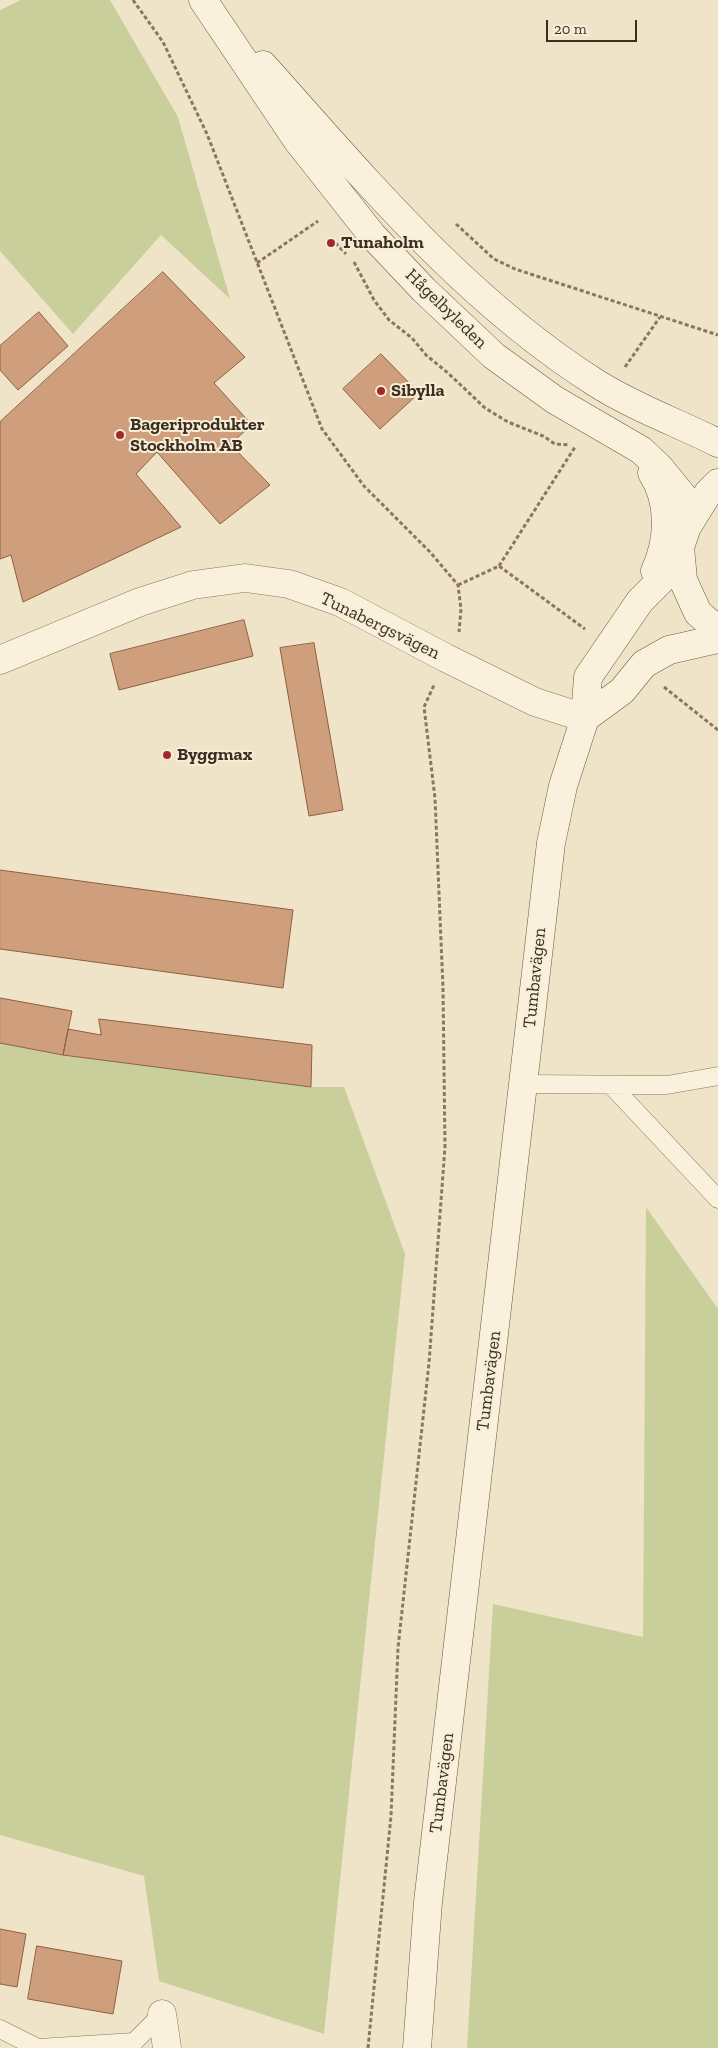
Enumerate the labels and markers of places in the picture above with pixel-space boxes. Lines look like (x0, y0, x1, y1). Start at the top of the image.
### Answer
place label: Tunaholm (341, 232, 424, 254)
marker: Tunaholm (325, 237, 337, 249)
place label: Sibylla (391, 380, 445, 402)
marker: Sibylla (375, 385, 387, 397)
place label: Bageriprodukter Stockholm AB (130, 414, 265, 456)
marker: Bageriprodukter Stockholm AB (114, 429, 126, 441)
place label: Byggmax (177, 744, 252, 766)
marker: Byggmax (161, 749, 173, 761)

